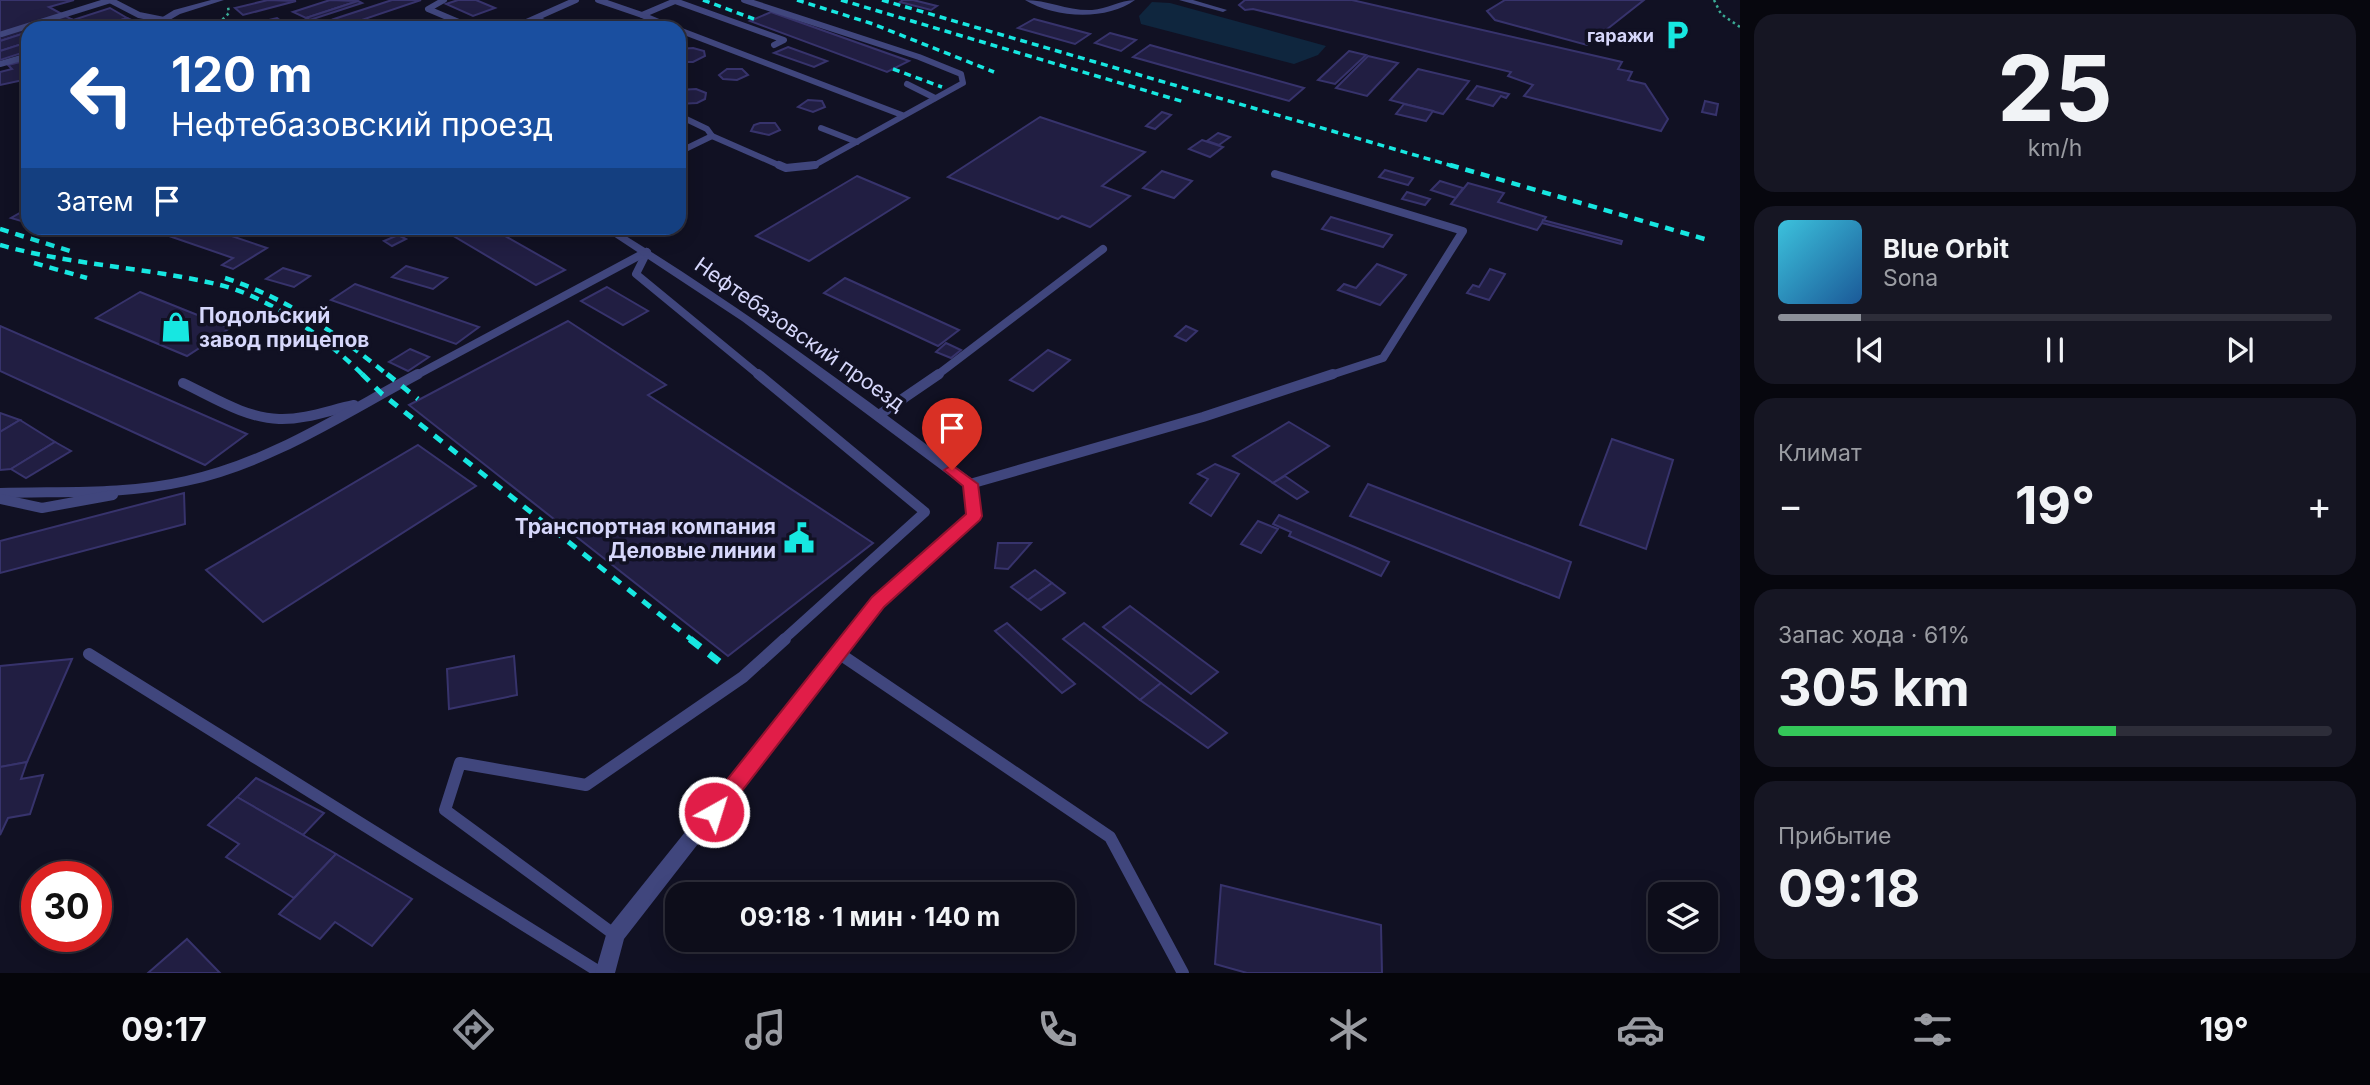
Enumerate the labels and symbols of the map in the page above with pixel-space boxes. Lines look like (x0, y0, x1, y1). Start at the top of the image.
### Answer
parking icon: гаражи (1660, 18, 1694, 52)
place label: гаражи (1587, 25, 1654, 46)
street label: Нефтебазовский проезд (690, 252, 910, 416)
place label: Подольский завод прицепов (199, 303, 369, 352)
shop icon: Подольский завод прицепов (159, 310, 193, 344)
pin (922, 398, 982, 470)
place label: Транспортная компания Деловые линии (515, 514, 776, 563)
public building icon: Транспортная компания Деловые линии (782, 521, 816, 555)
position arrow (677, 775, 751, 849)
speed limit sign: 30 (21, 861, 112, 952)

